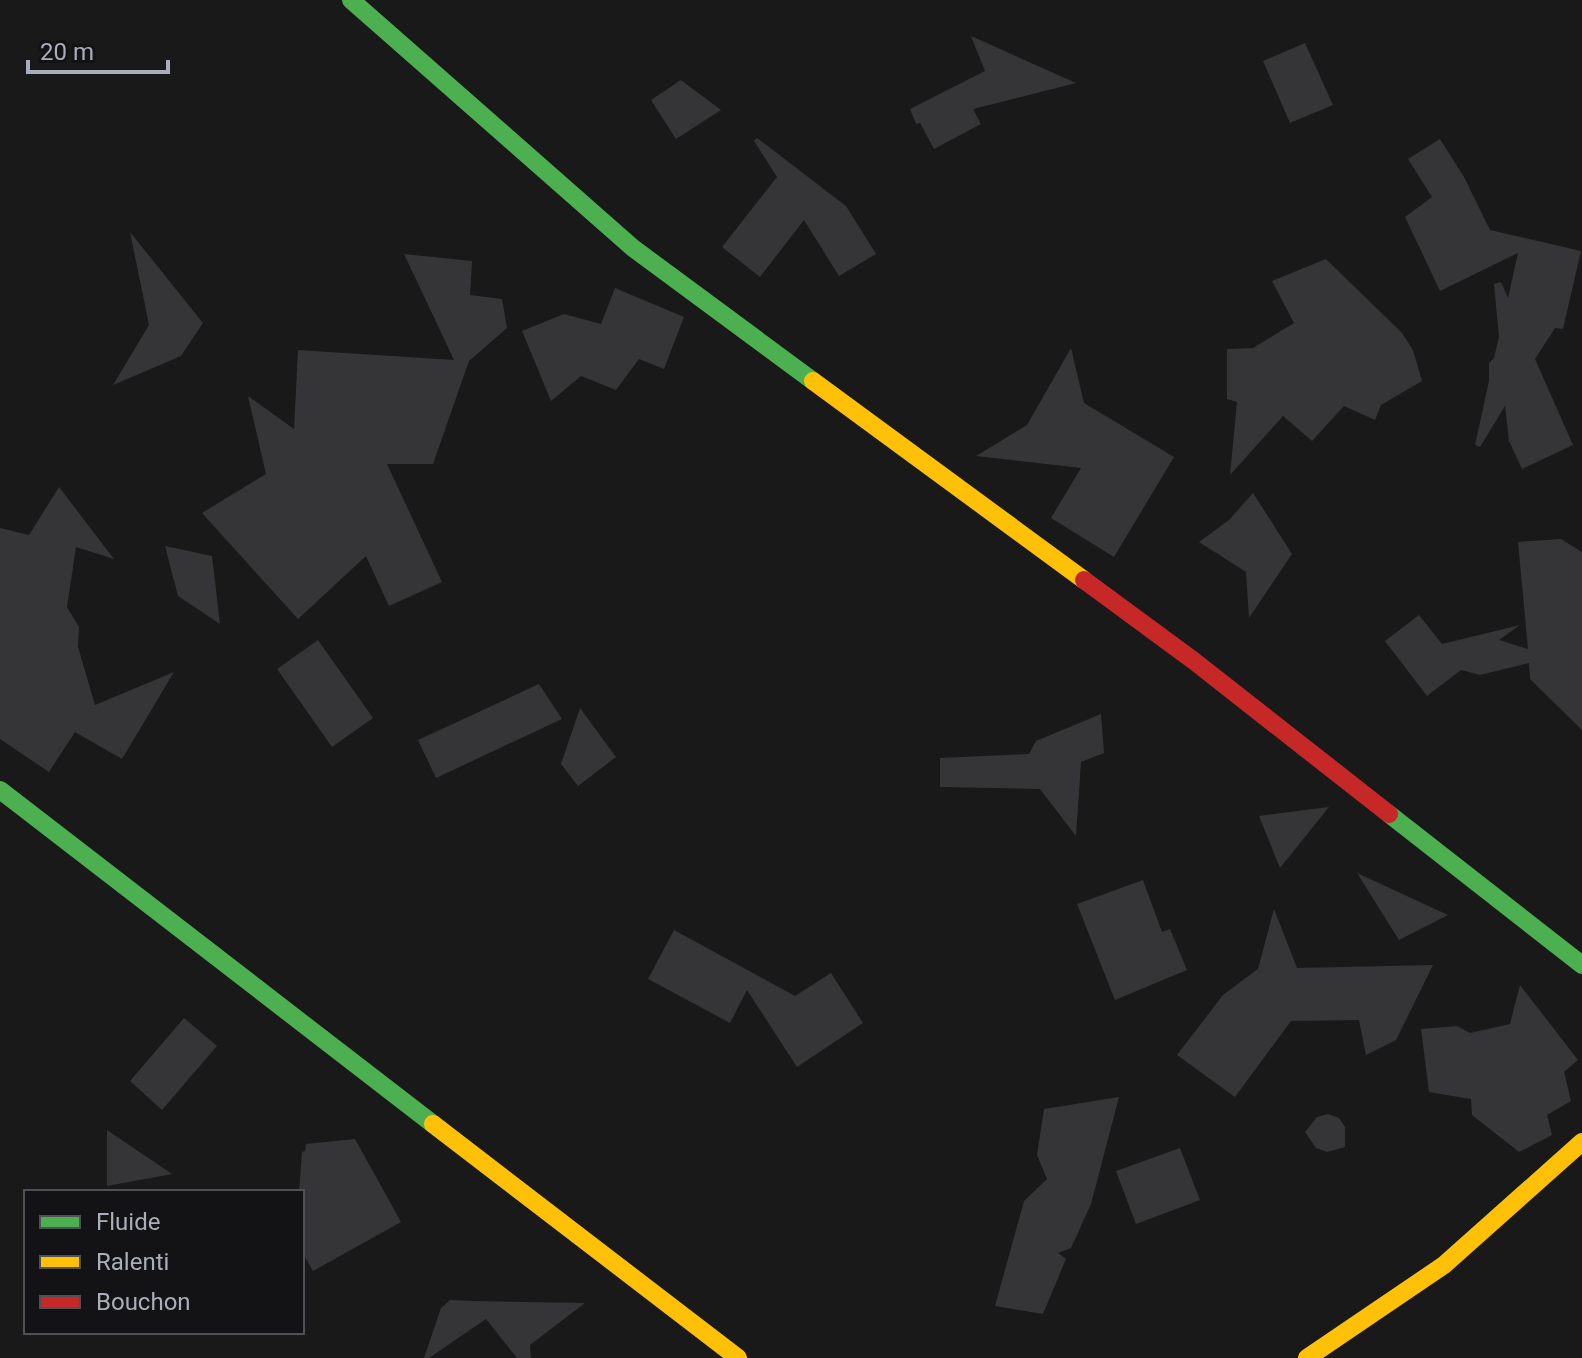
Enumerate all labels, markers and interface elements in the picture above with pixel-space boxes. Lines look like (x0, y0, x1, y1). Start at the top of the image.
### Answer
scale bar (28, 24, 168, 74)
text: 20 m (40, 38, 94, 66)
legend (24, 1190, 304, 1334)
text: Fluide (96, 1208, 160, 1236)
text: Ralenti (96, 1248, 169, 1276)
text: Bouchon (96, 1288, 191, 1316)

